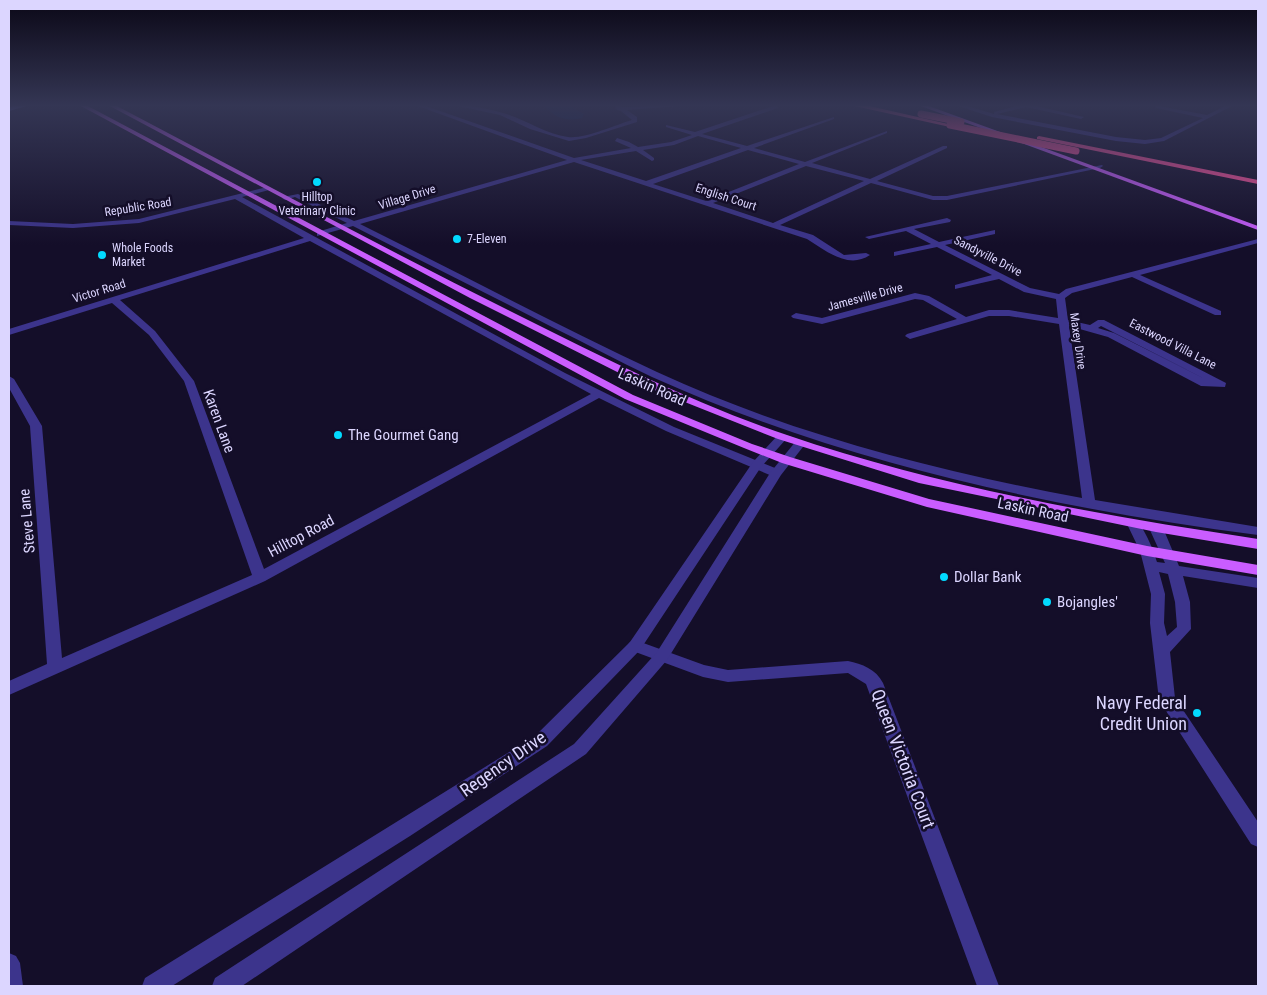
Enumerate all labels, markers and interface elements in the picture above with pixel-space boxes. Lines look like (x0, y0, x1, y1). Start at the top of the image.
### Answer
marker: Hilltop Veterinary Clinic (311, 176, 323, 188)
street label: English Court (694, 181, 759, 214)
street label: Village Drive (377, 182, 438, 212)
place label: Hilltop Veterinary Clinic (278, 190, 356, 218)
street label: Republic Road (104, 195, 172, 219)
place label: 7-Eleven (467, 232, 507, 246)
marker: 7-Eleven (451, 233, 463, 245)
street label: Sandyville Drive (952, 233, 1025, 279)
place label: Whole Foods Market (112, 241, 173, 269)
marker: Whole Foods Market (96, 249, 108, 261)
street label: Victor Road (71, 276, 127, 306)
street label: Jamesville Drive (826, 280, 905, 314)
street label: Maxey Drive (1067, 312, 1089, 371)
street label: Eastwood Villa Lane (1127, 316, 1219, 372)
street label: Laskin Road (615, 364, 689, 410)
street label: Karen Lane (199, 387, 239, 455)
place label: The Gourmet Gang (348, 426, 459, 444)
marker: The Gourmet Gang (332, 429, 344, 441)
street label: Steve Lane (15, 488, 39, 554)
street label: Laskin Road (996, 494, 1070, 526)
street label: Hilltop Road (265, 511, 337, 561)
place label: Dollar Bank (954, 568, 1022, 586)
marker: Dollar Bank (938, 571, 950, 583)
place label: Bojangles' (1057, 593, 1118, 611)
marker: Bojangles' (1041, 596, 1053, 608)
street label: Queen Victoria Court (867, 686, 940, 831)
place label: Navy Federal Credit Union (1096, 692, 1187, 734)
marker: Navy Federal Credit Union (1191, 707, 1203, 719)
street label: Regency Drive (456, 726, 550, 801)

